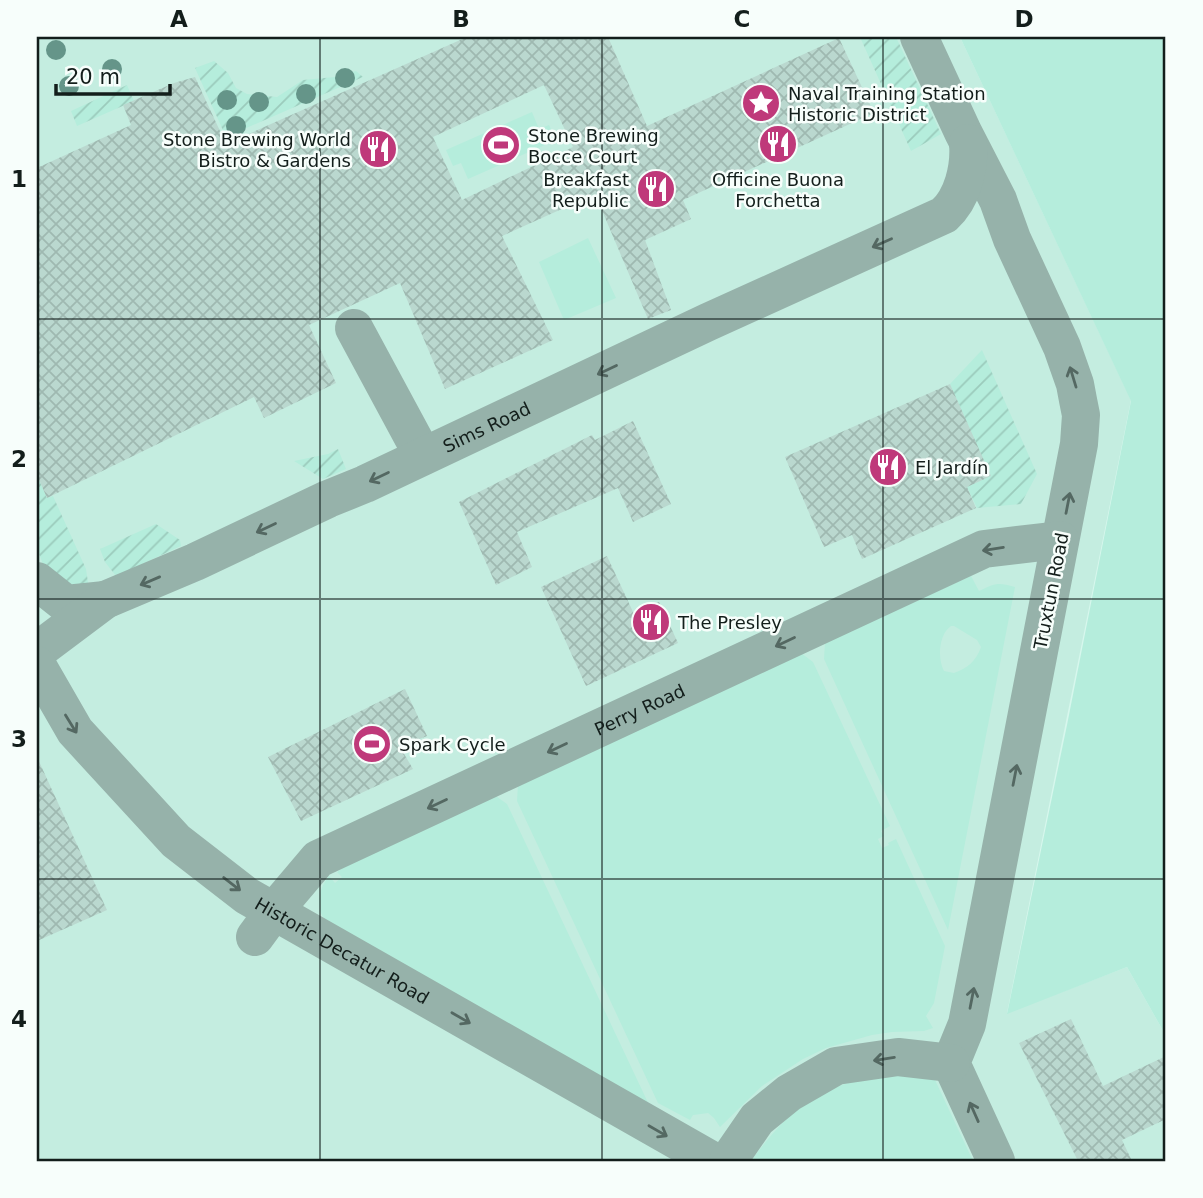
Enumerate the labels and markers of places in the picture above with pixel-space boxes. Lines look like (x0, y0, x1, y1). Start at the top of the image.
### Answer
place icon: Naval Training Station Historic District (740, 82, 782, 124)
place label: Naval Training Station Historic District (788, 83, 986, 125)
restaurant icon: Officine Buona Forchetta (757, 123, 799, 165)
sports icon: Stone Brewing Bocce Court (480, 124, 522, 166)
place label: Stone Brewing Bocce Court (528, 125, 659, 167)
restaurant icon: Stone Brewing World Bistro & Gardens (357, 128, 399, 170)
place label: Stone Brewing World Bistro & Gardens (163, 129, 351, 171)
restaurant icon: Breakfast Republic (635, 168, 677, 210)
place label: Breakfast Republic (543, 169, 629, 211)
place label: Officine Buona Forchetta (712, 169, 844, 211)
restaurant icon: El Jardín (867, 446, 909, 488)
place label: El Jardín (915, 457, 988, 478)
restaurant icon: The Presley (630, 601, 672, 643)
place label: The Presley (677, 612, 782, 633)
sports icon: Spark Cycle (351, 723, 393, 765)
place label: Spark Cycle (399, 734, 506, 755)

